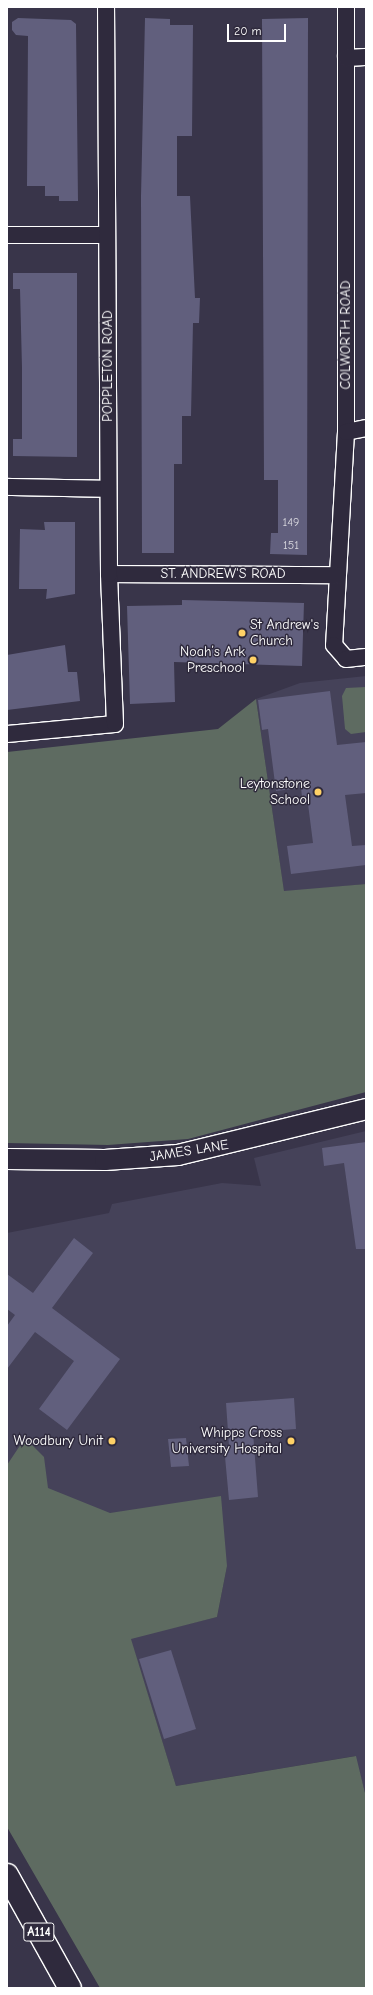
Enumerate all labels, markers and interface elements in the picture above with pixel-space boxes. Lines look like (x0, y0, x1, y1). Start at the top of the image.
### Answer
scale bar (229, 16, 288, 42)
text: 20 m (234, 24, 262, 38)
street label: COLWORTH ROAD (338, 280, 354, 390)
street label: POPPLETON ROAD (100, 310, 116, 422)
house number: 149 (283, 516, 299, 530)
house number: 151 (283, 539, 299, 553)
street label: ST. ANDREW'S ROAD (160, 566, 286, 582)
place label: St Andrew's Church (250, 617, 319, 650)
marker: St Andrew's Church (237, 628, 247, 638)
place label: Noah’s Ark Preschool (180, 644, 245, 676)
marker: Noah’s Ark Preschool (248, 655, 258, 665)
place label: Leytonstone School (240, 776, 310, 808)
marker: Leytonstone School (313, 787, 323, 797)
street label: JAMES LANE (148, 1136, 230, 1166)
place label: Whipps Cross University Hospital (172, 1425, 282, 1458)
place label: Woodbury Unit (13, 1433, 103, 1449)
marker: Woodbury Unit (106, 1435, 118, 1447)
marker: Whipps Cross University Hospital (285, 1435, 297, 1447)
road number: A114 (23, 1921, 55, 1943)

